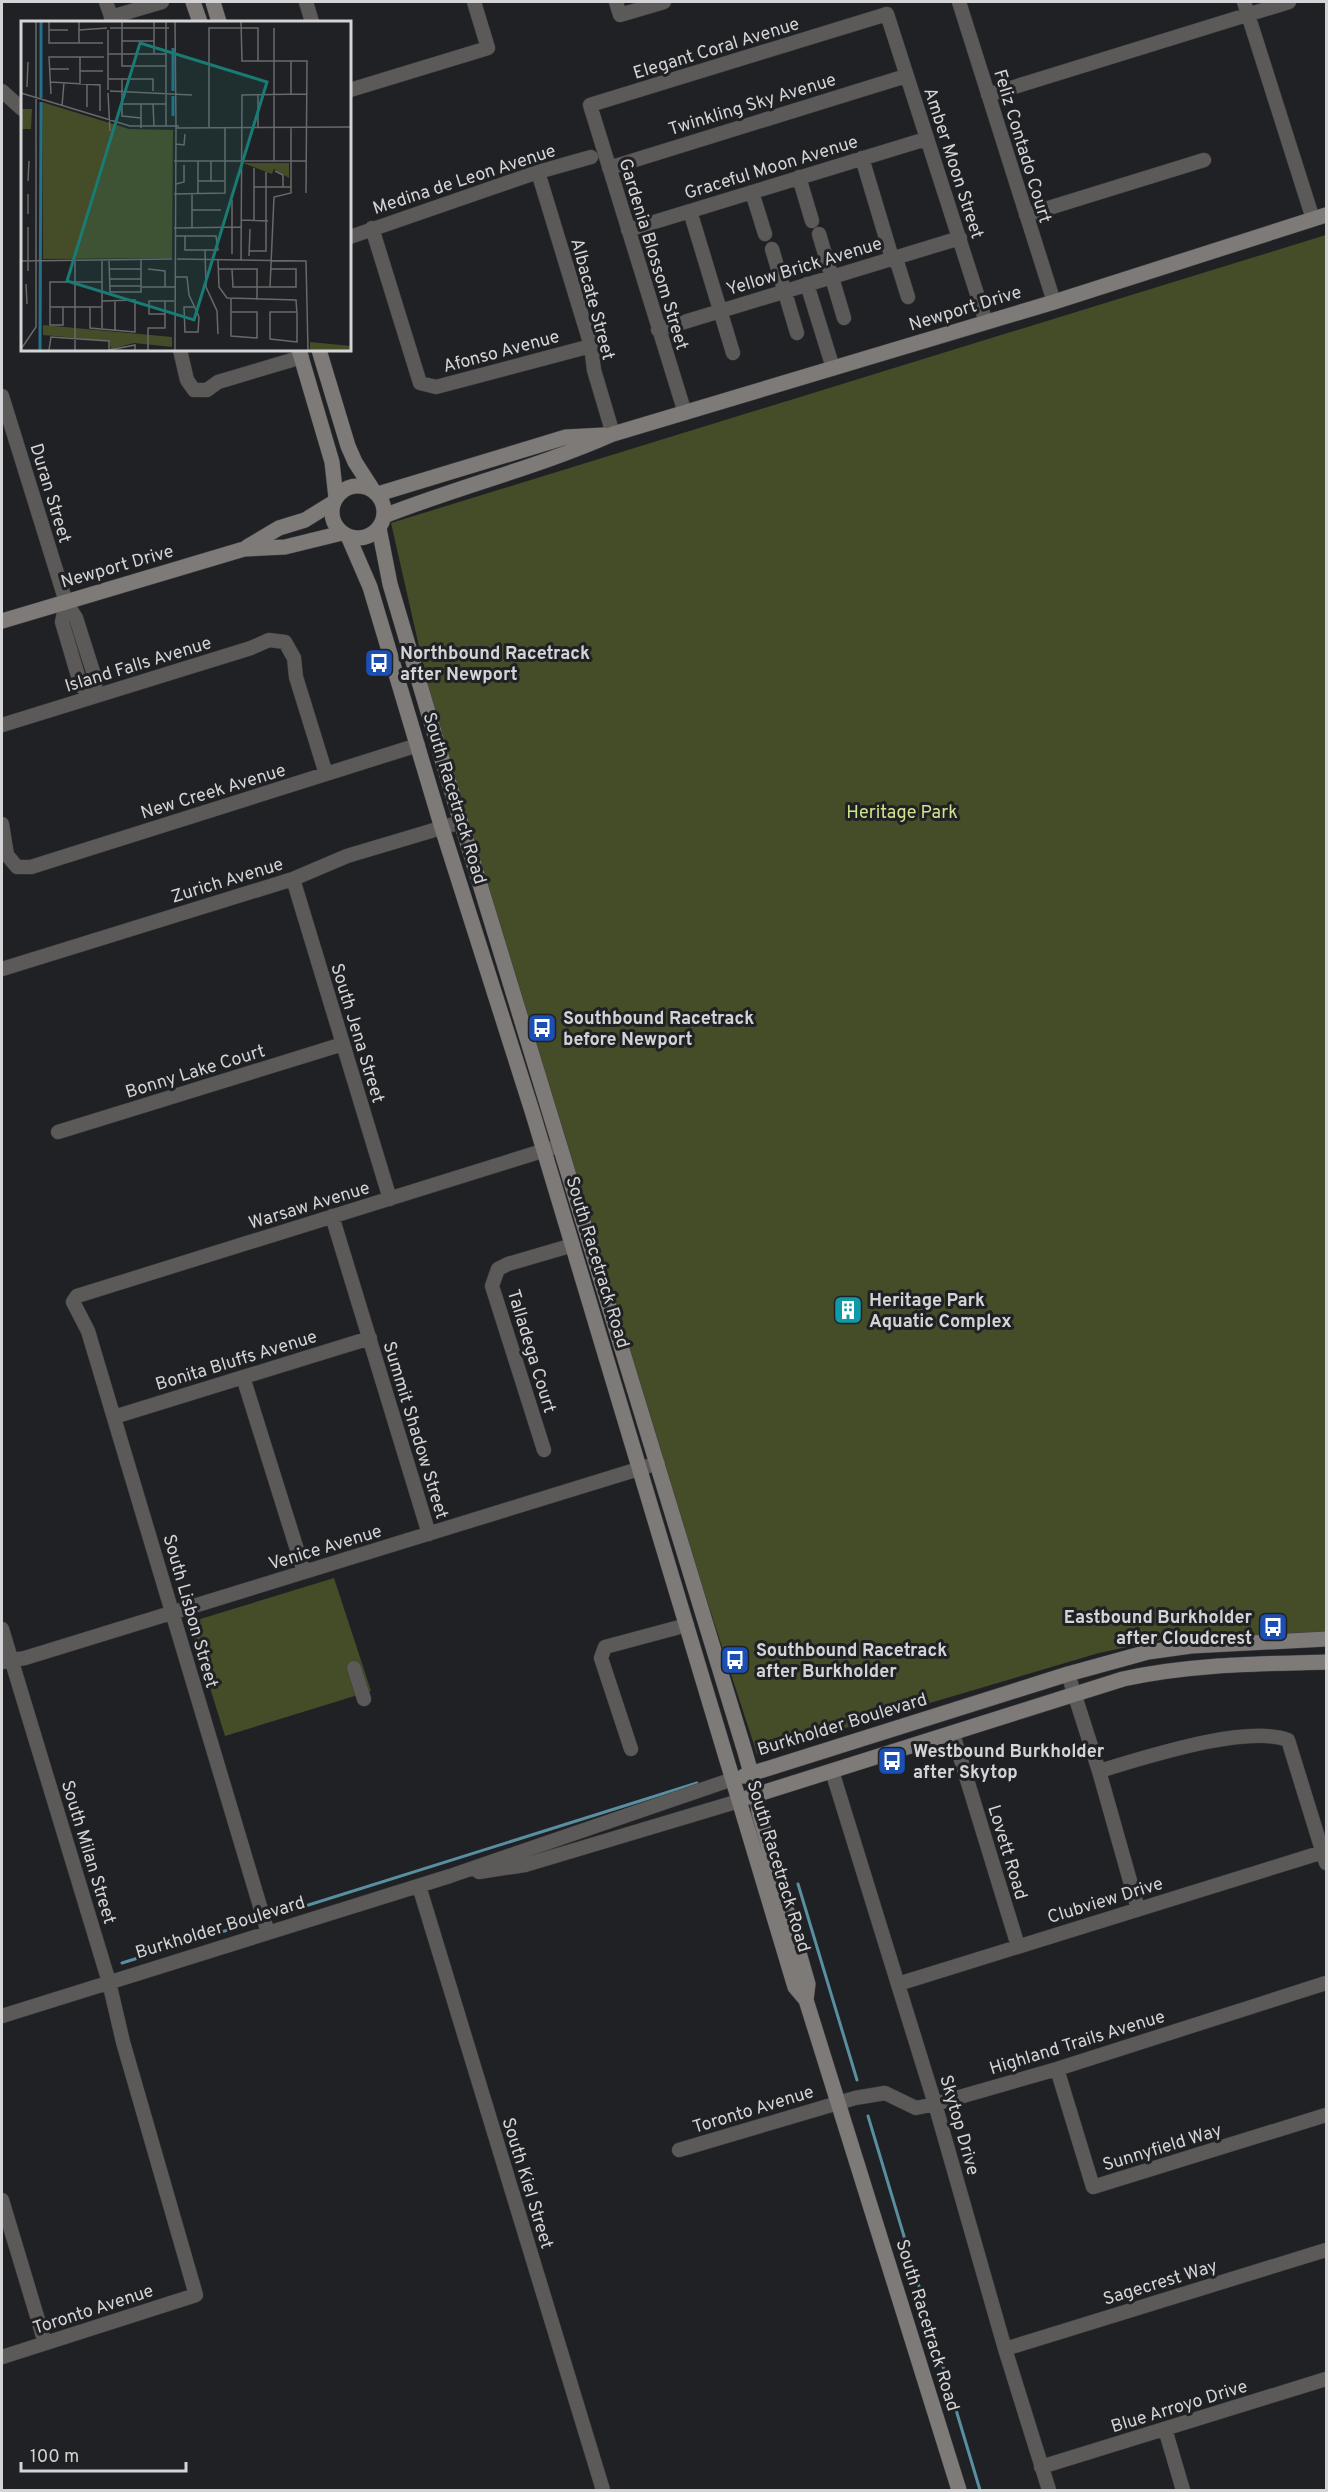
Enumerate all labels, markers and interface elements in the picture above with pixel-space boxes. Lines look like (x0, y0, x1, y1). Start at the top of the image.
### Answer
street label: Elegant Coral Avenue (631, 13, 802, 86)
inset map (21, 21, 351, 351)
street label: Feliz Contado Court (987, 67, 1056, 226)
street label: Twinkling Sky Avenue (666, 69, 839, 142)
street label: Amber Moon Street (917, 85, 988, 242)
street label: Graceful Moon Avenue (682, 131, 861, 206)
street label: Medina de Leon Avenue (370, 140, 559, 221)
street label: Gardenia Blossom Street (612, 156, 693, 353)
street label: Yellow Brick Avenue (724, 233, 885, 302)
street label: Albacate Street (564, 236, 619, 363)
street label: Newport Drive (906, 281, 1025, 337)
street label: Afonso Avenue (441, 326, 562, 379)
street label: Duran Street (24, 441, 76, 546)
street label: Newport Drive (58, 540, 177, 595)
street label: Island Falls Avenue (62, 632, 215, 699)
place label: Northbound Racetrack after Newport (400, 643, 590, 687)
bus stop icon: Northbound Racetrack after Newport (363, 647, 395, 679)
street label: South Racetrack Road (416, 710, 491, 887)
street label: New Creek Avenue (138, 759, 289, 825)
park label: Heritage Park (846, 802, 958, 825)
street label: Zurich Avenue (169, 853, 286, 909)
street label: South Jena Street (324, 961, 389, 1106)
place label: Southbound Racetrack before Newport (563, 1008, 754, 1052)
bus stop icon: Southbound Racetrack before Newport (526, 1012, 558, 1044)
street label: Bonny Lake Court (123, 1040, 268, 1105)
street label: South Racetrack Road (559, 1174, 634, 1351)
street label: Warsaw Avenue (246, 1177, 373, 1236)
street label: Talladega Court (501, 1287, 560, 1416)
place label: Heritage Park Aquatic Complex (869, 1290, 1012, 1334)
building icon: Heritage Park Aquatic Complex (832, 1294, 864, 1326)
street label: Bonita Bluffs Avenue (153, 1326, 320, 1397)
street label: Summit Shadow Street (377, 1339, 453, 1522)
street label: Venice Avenue (266, 1520, 385, 1577)
street label: South Lisbon Street (157, 1532, 222, 1691)
place label: Eastbound Burkholder after Cloudcrest (1064, 1607, 1252, 1651)
bus stop icon: Eastbound Burkholder after Cloudcrest (1257, 1611, 1289, 1643)
place label: Southbound Racetrack after Burkholder (756, 1640, 947, 1684)
bus stop icon: Southbound Racetrack after Burkholder (719, 1644, 751, 1676)
street label: Burkholder Boulevard (755, 1689, 930, 1762)
place label: Westbound Burkholder after Skytop (913, 1741, 1105, 1785)
bus stop icon: Westbound Burkholder after Skytop (876, 1745, 908, 1777)
street label: South Milan Street (55, 1778, 120, 1927)
street label: South Racetrack Road (740, 1778, 815, 1955)
street label: Lovett Road (981, 1802, 1032, 1903)
street label: Clubview Drive (1045, 1873, 1166, 1930)
street label: Burkholder Boulevard (133, 1892, 308, 1965)
street label: Highland Trails Avenue (987, 2006, 1168, 2081)
street label: Skytop Drive (933, 2073, 984, 2178)
street label: Toronto Avenue (690, 2081, 817, 2140)
street label: South Kiel Street (496, 2115, 557, 2252)
street label: Sunnyfield Way (1100, 2119, 1225, 2178)
street label: South Racetrack Road (889, 2237, 964, 2414)
street label: Sagecrest Way (1101, 2255, 1220, 2312)
street label: Toronto Avenue (30, 2280, 157, 2341)
street label: Blue Arroyo Drive (1108, 2376, 1251, 2439)
scale bar (21, 2435, 186, 2473)
text: 100 m (30, 2446, 79, 2469)

